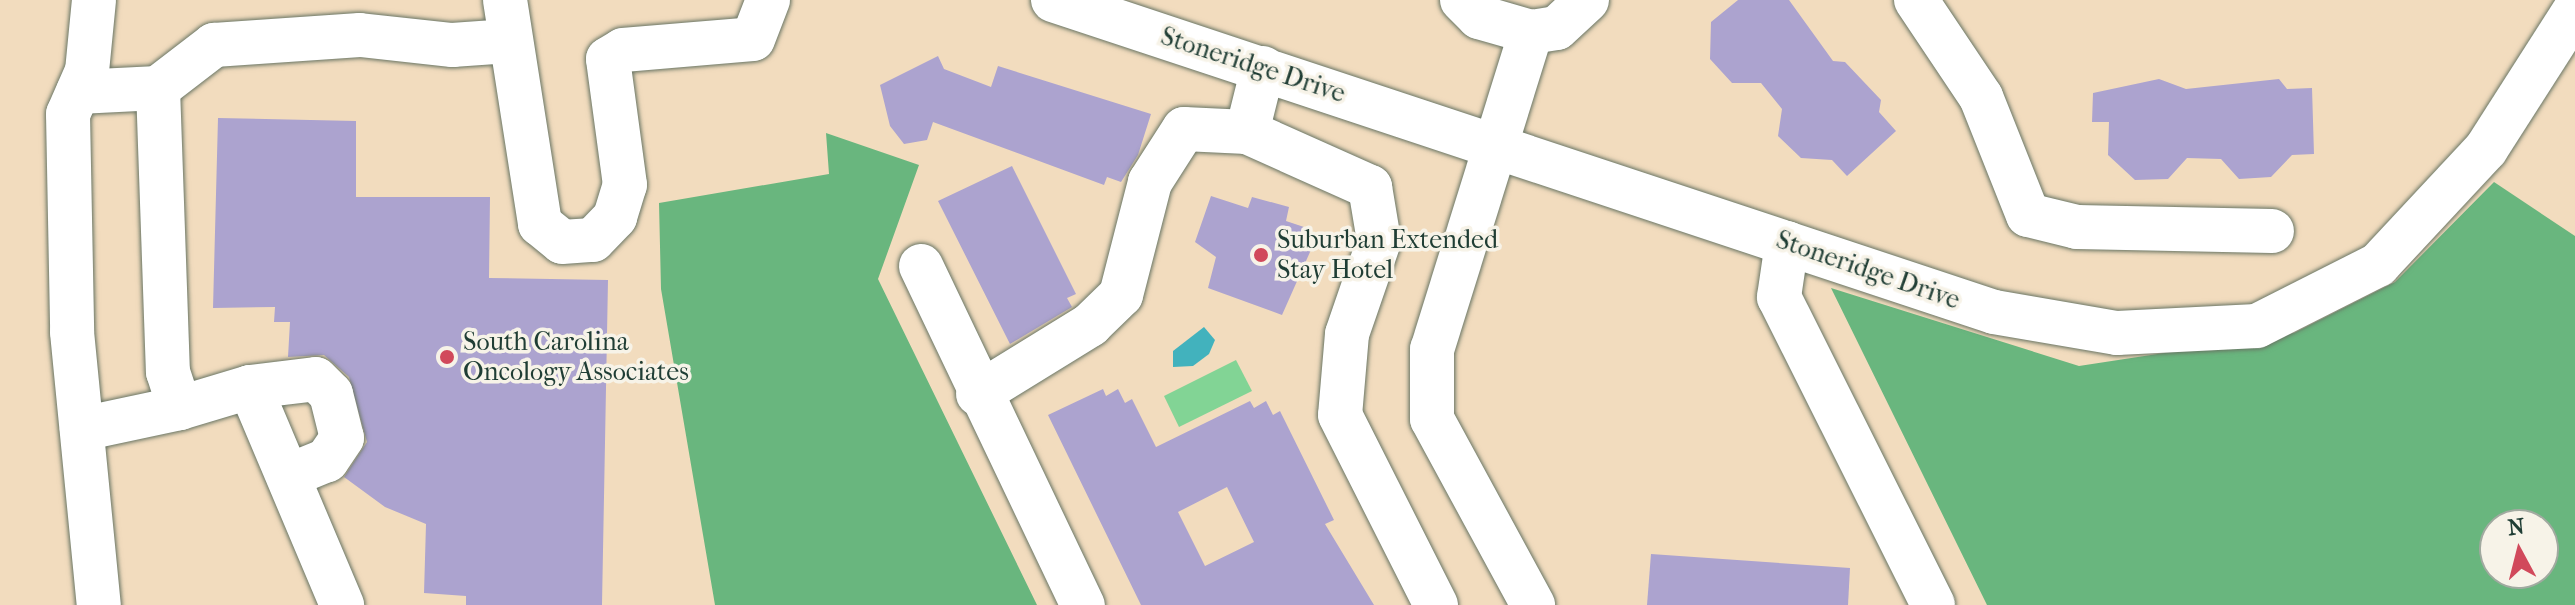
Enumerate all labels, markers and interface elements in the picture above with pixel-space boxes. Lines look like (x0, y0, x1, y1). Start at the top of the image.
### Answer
street label: Stoneridge Drive (1157, 20, 1349, 110)
place label: Suburban Extended Stay Hotel (1277, 224, 1498, 286)
street label: Stoneridge Drive (1772, 224, 1964, 316)
marker: Suburban Extended Stay Hotel (1252, 246, 1270, 264)
place label: South Carolina Oncology Associates (463, 326, 689, 388)
marker: South Carolina Oncology Associates (438, 348, 456, 366)
north arrow (2479, 509, 2559, 589)
text: N (2506, 513, 2526, 541)

